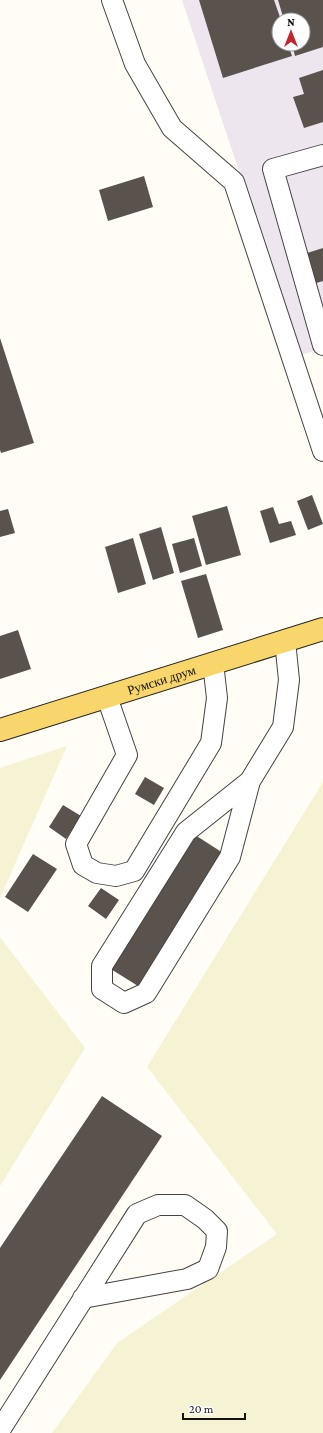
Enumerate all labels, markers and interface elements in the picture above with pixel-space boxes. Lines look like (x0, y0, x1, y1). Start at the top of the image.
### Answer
north arrow (271, 12, 311, 52)
text: N (287, 16, 295, 28)
street label: Румски друм (125, 662, 198, 698)
scale bar (183, 1395, 245, 1421)
text: 20 m (189, 1402, 214, 1416)

